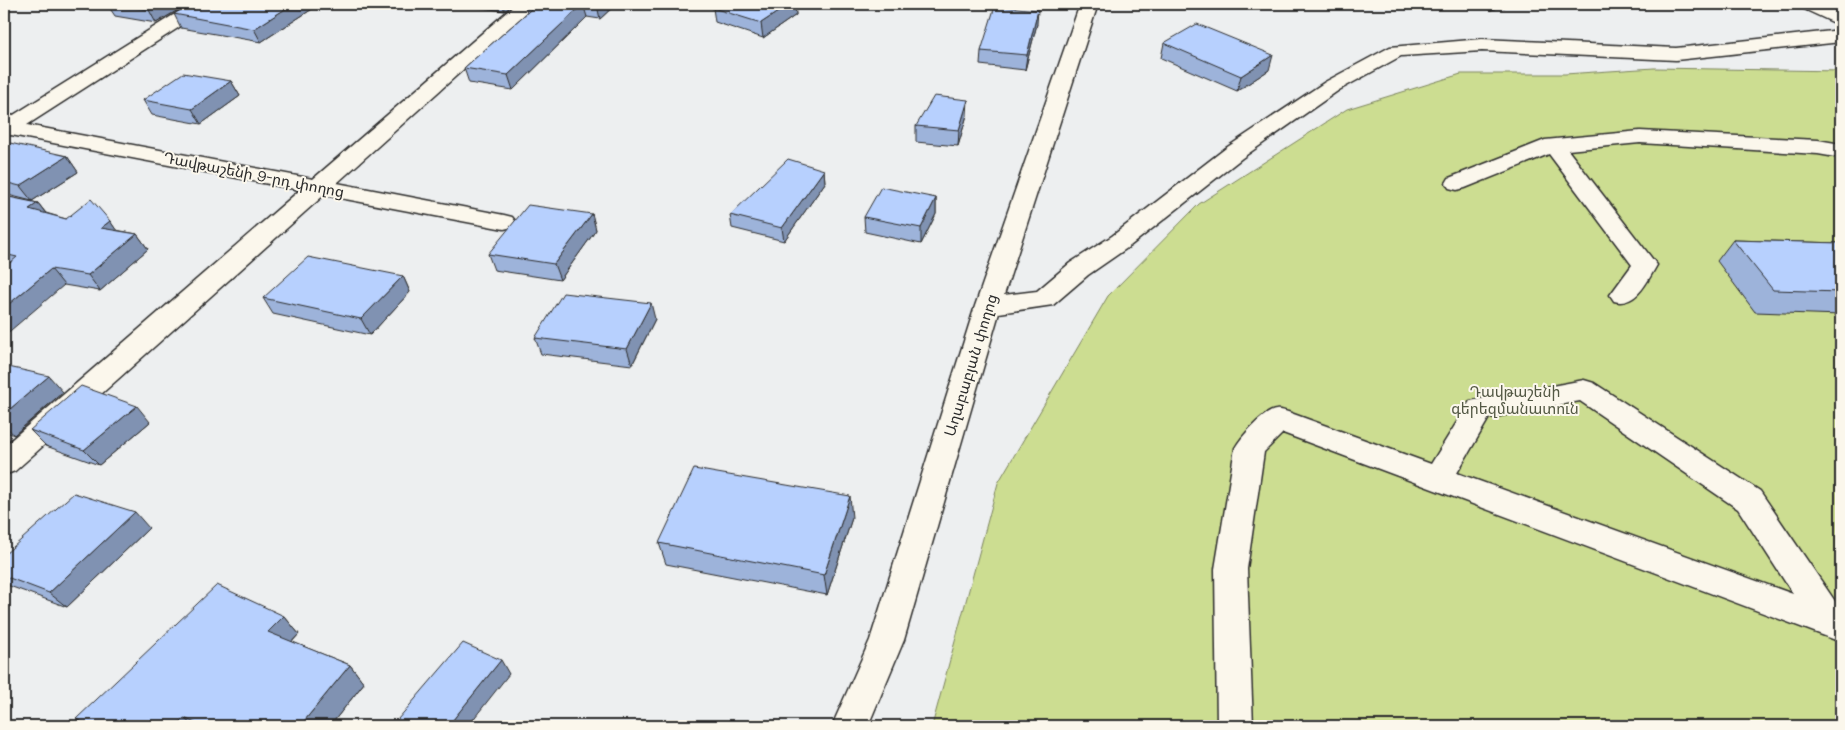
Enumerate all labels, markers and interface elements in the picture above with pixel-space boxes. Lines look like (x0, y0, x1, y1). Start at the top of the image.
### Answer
street label: Դավթաշենի 9-րդ փողոց (162, 147, 346, 201)
street label: Աղաբաբյան փողոց (939, 291, 1001, 439)
park label: Դավթաշենի գերեզմանատուն (1451, 381, 1579, 418)

